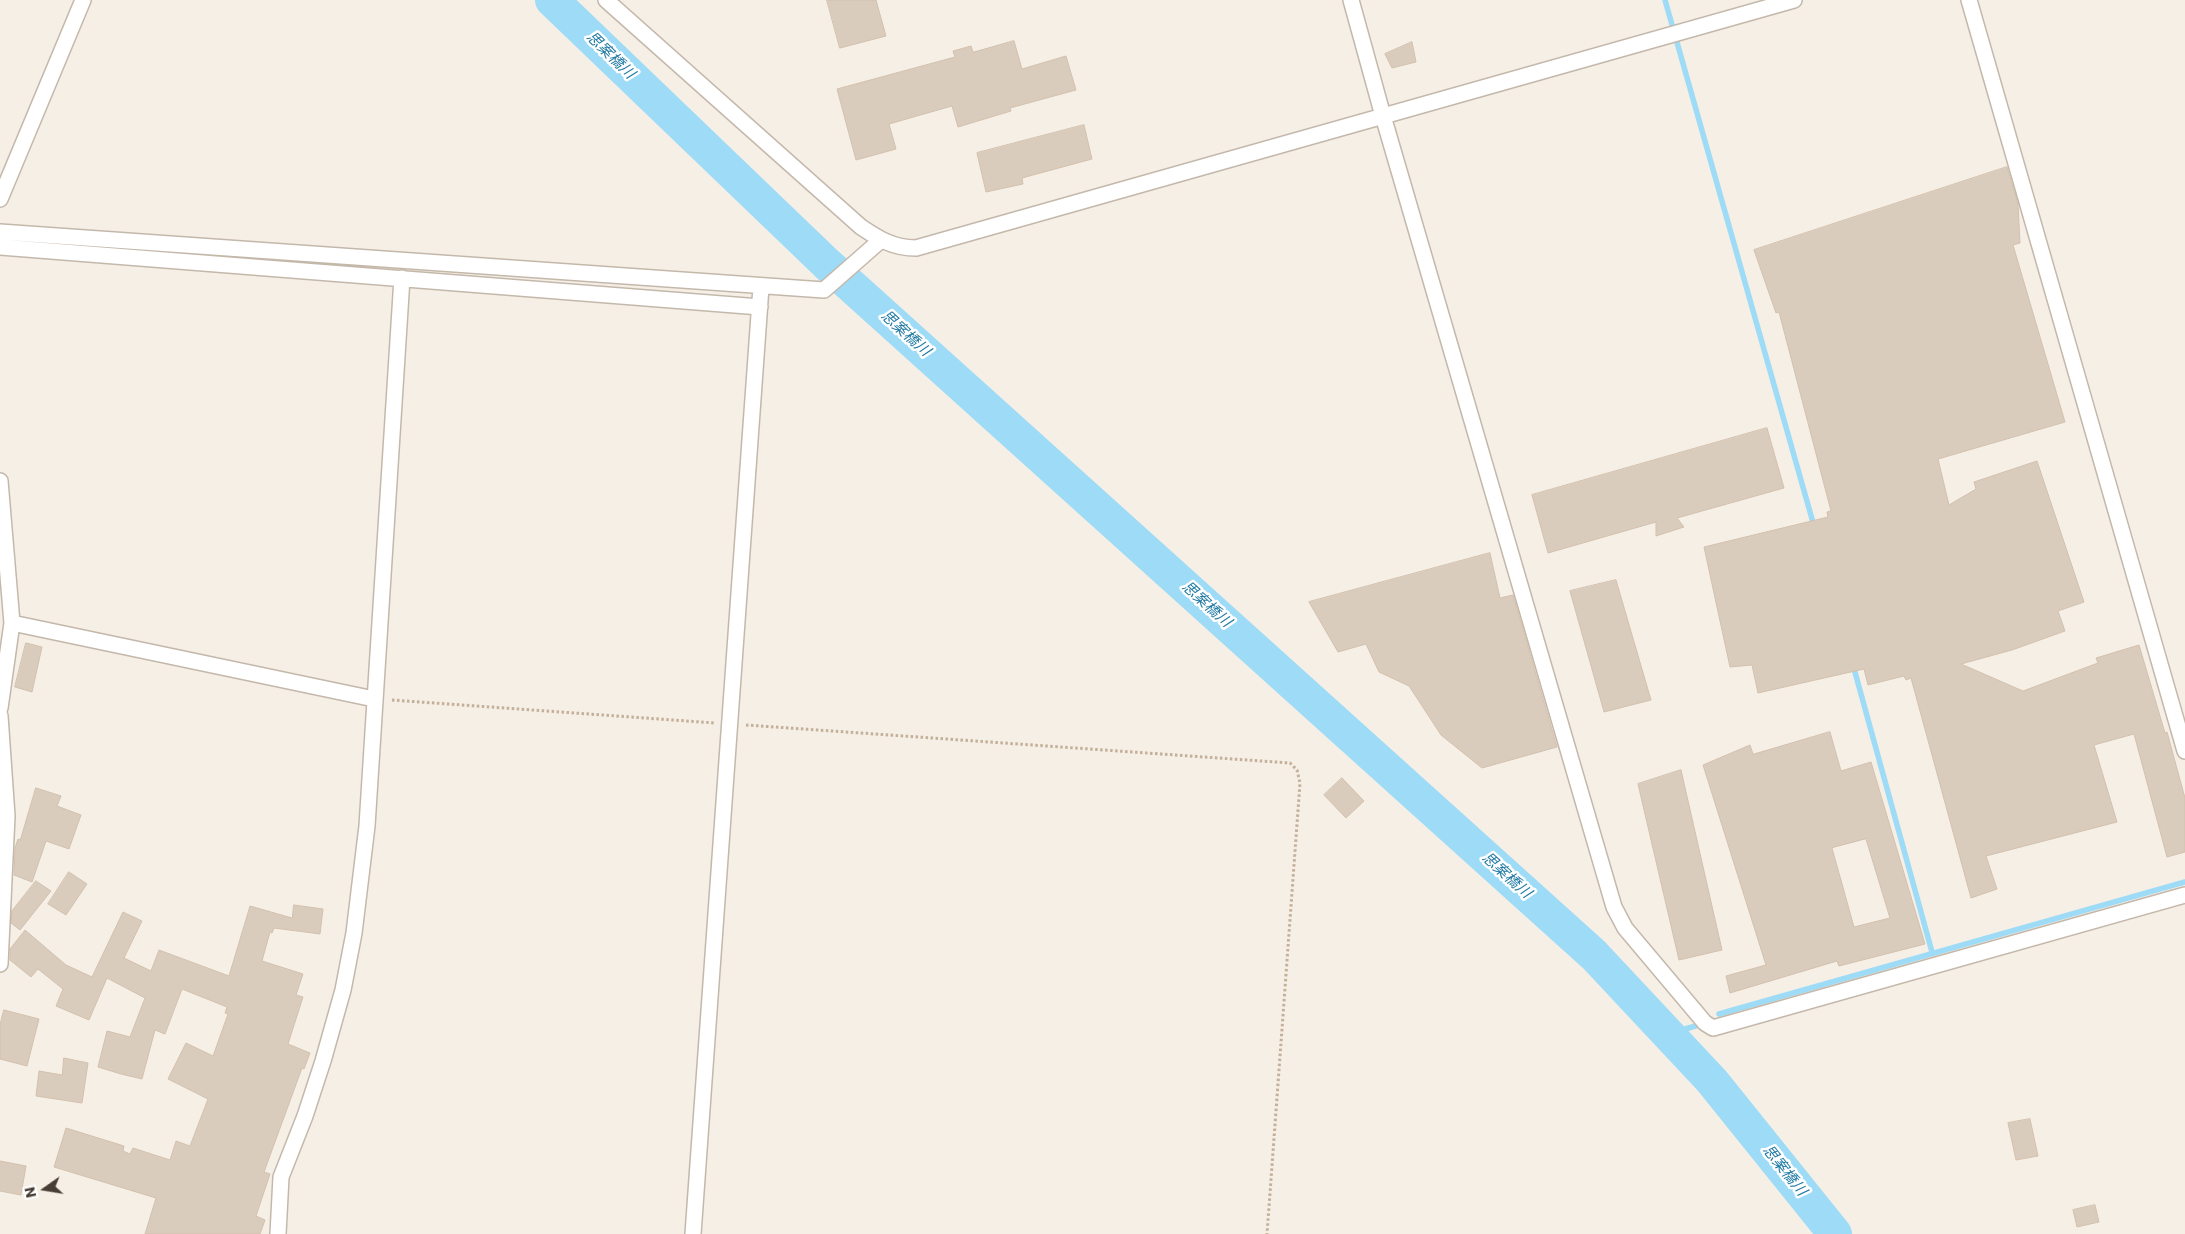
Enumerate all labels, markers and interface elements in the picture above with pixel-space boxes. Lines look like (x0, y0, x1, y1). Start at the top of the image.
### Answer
water label: 思案橋川 (582, 29, 638, 83)
water label: 思案橋川 (877, 307, 933, 361)
water label: 思案橋川 (1178, 578, 1234, 632)
water label: 思案橋川 (1478, 849, 1534, 903)
water label: 思案橋川 (1758, 1142, 1810, 1200)
north arrow (20, 1164, 70, 1214)
text: N (19, 1185, 41, 1200)

